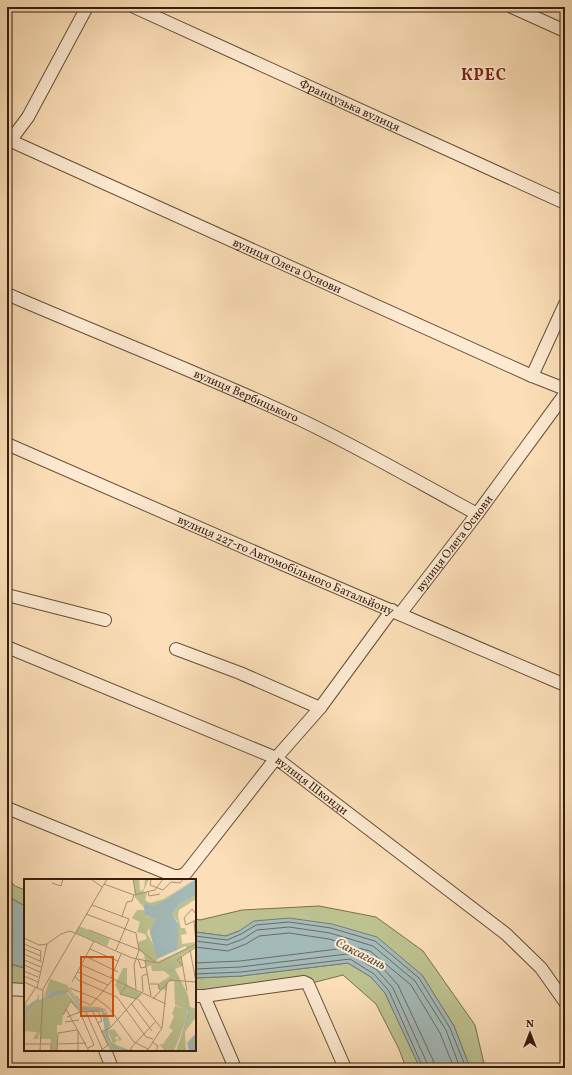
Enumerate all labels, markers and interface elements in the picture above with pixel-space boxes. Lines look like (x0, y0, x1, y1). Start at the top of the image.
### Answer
district label: КРЕС (461, 65, 507, 87)
street label: Французька вулиця (296, 76, 402, 136)
street label: вулиця Олега Основи (230, 235, 344, 298)
street label: вулиця Вербицького (191, 366, 301, 427)
street label: вулиця Олега Основи (413, 492, 497, 596)
street label: вулиця 227-го Автомобільного Батальйону (175, 512, 397, 620)
street label: вулиця Шконди (271, 753, 351, 819)
inset map (24, 879, 196, 1051)
water label: Саксагань (332, 934, 389, 975)
north arrow (510, 1013, 550, 1053)
text: N (526, 1017, 534, 1032)

